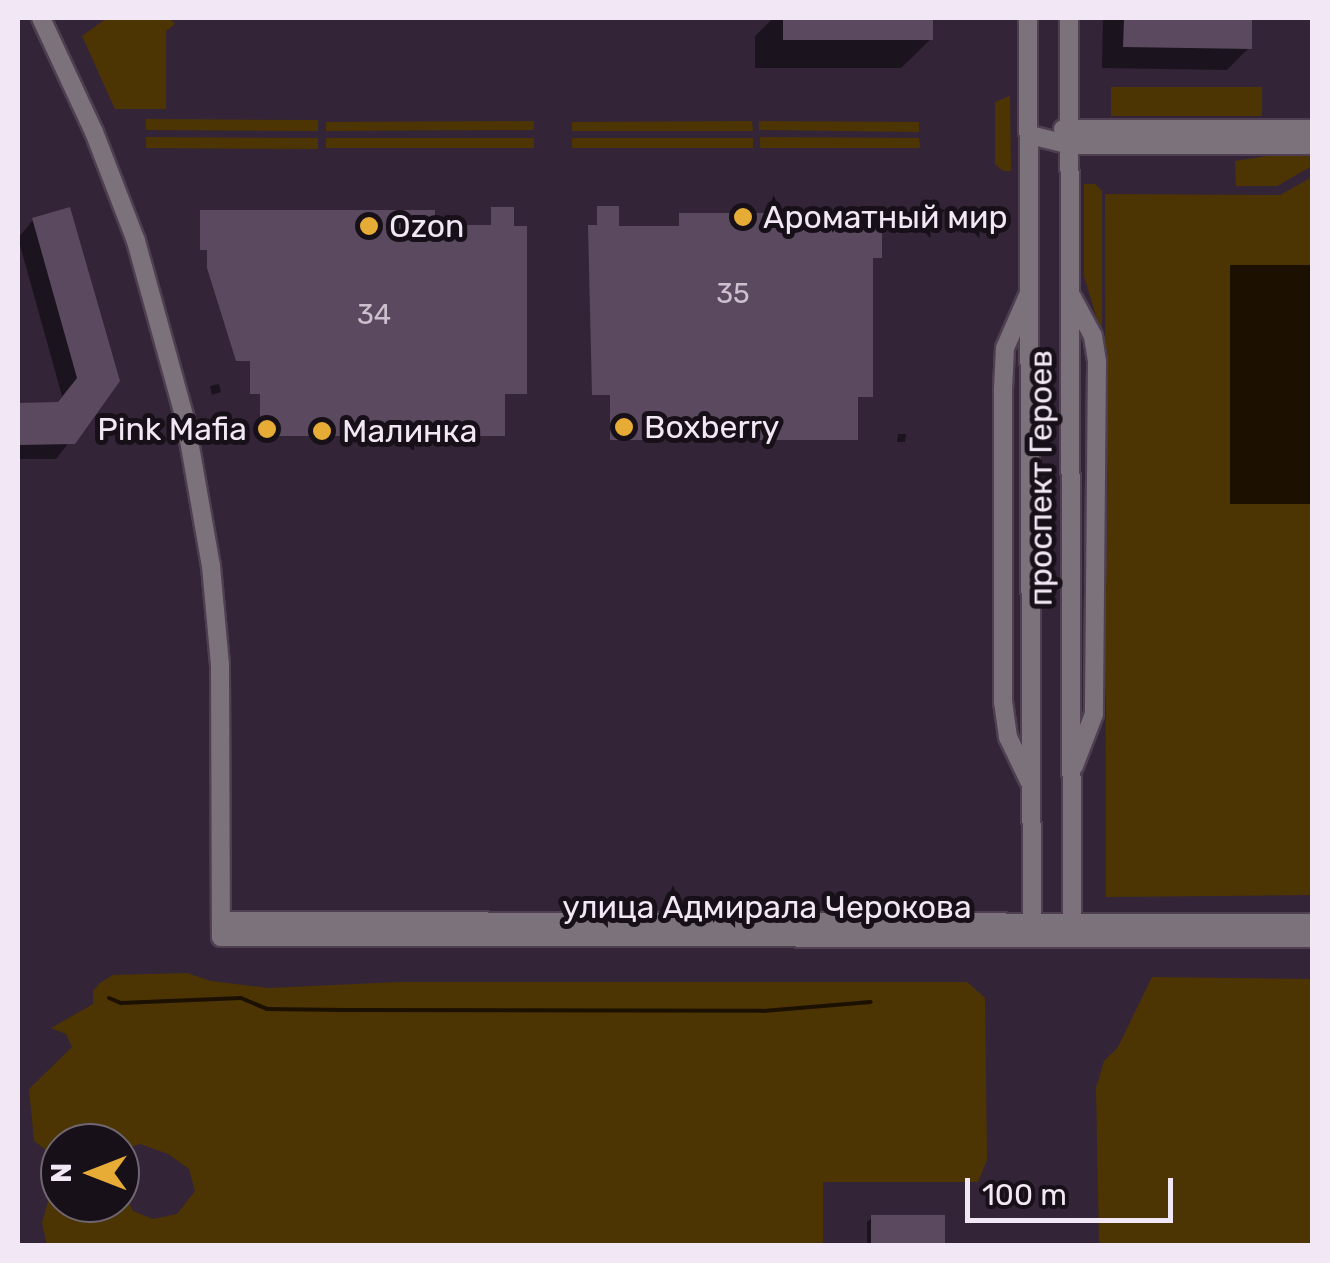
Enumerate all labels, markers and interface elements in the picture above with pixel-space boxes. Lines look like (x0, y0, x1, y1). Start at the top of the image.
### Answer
place label: Ароматный мир (763, 198, 1008, 236)
marker: Ароматный мир (732, 206, 754, 228)
place label: Ozon (389, 207, 465, 245)
marker: Ozon (358, 215, 380, 237)
house number: 35 (716, 277, 750, 311)
house number: 34 (357, 298, 391, 332)
street label: проспект Героев (1022, 350, 1060, 606)
place label: Boxberry (644, 408, 780, 446)
place label: Pink Mafia (97, 410, 247, 448)
place label: Малинка (342, 412, 477, 450)
marker: Boxberry (613, 416, 635, 438)
marker: Pink Mafia (256, 418, 278, 440)
marker: Малинка (311, 420, 333, 442)
street label: улица Адмирала Черокова (562, 888, 972, 926)
north arrow (40, 1123, 140, 1223)
scale bar (970, 1158, 1178, 1220)
text: N (45, 1163, 78, 1183)
text: 100 m (982, 1177, 1067, 1213)

